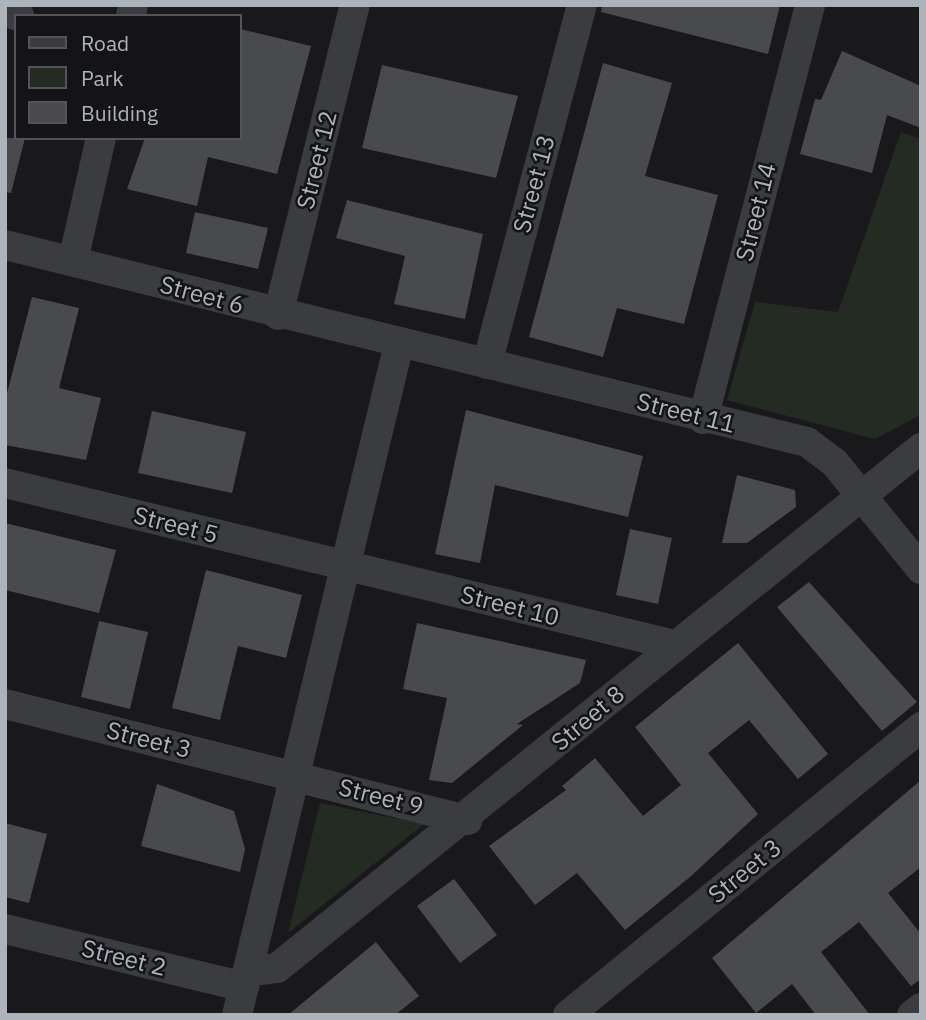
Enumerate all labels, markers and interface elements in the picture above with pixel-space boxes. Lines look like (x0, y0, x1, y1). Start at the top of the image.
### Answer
legend (14, 14, 242, 140)
text: Road (81, 29, 129, 57)
text: Park (81, 64, 124, 92)
text: Building (81, 99, 158, 127)
street label: Street 12 (291, 108, 343, 212)
street label: Street 13 (507, 132, 561, 236)
street label: Street 14 (730, 160, 782, 264)
street label: Street 6 (157, 270, 247, 320)
street label: Street 11 (634, 387, 738, 439)
street label: Street 5 (131, 501, 221, 549)
street label: Street 10 (458, 580, 562, 632)
street label: Street 8 (546, 679, 630, 757)
street label: Street 3 (104, 716, 194, 764)
street label: Street 9 (336, 773, 426, 821)
street label: Street 3 (703, 833, 787, 909)
street label: Street 2 (79, 934, 169, 982)

